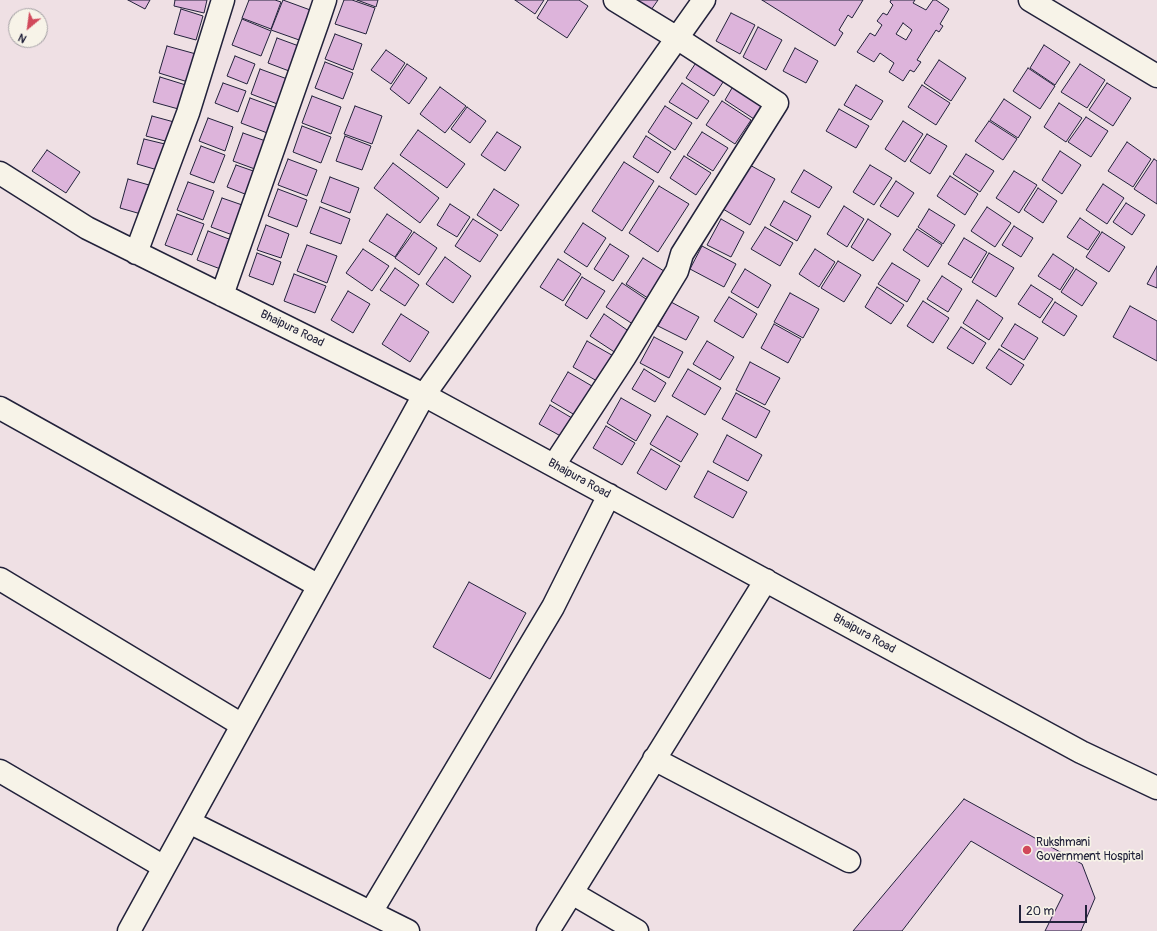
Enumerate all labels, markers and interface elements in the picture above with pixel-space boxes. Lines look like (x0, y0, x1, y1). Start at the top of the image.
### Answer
north arrow (8, 8, 48, 48)
text: N (16, 31, 29, 46)
street label: Bhaipura Road (258, 307, 326, 351)
street label: Bhaipura Road (545, 456, 613, 502)
street label: Bhaipura Road (830, 611, 898, 657)
place label: Rukshmani Government Hospital (1036, 836, 1144, 864)
marker: Rukshmani Government Hospital (1021, 844, 1033, 856)
scale bar (1021, 897, 1089, 923)
text: 20 m (1026, 904, 1054, 919)

